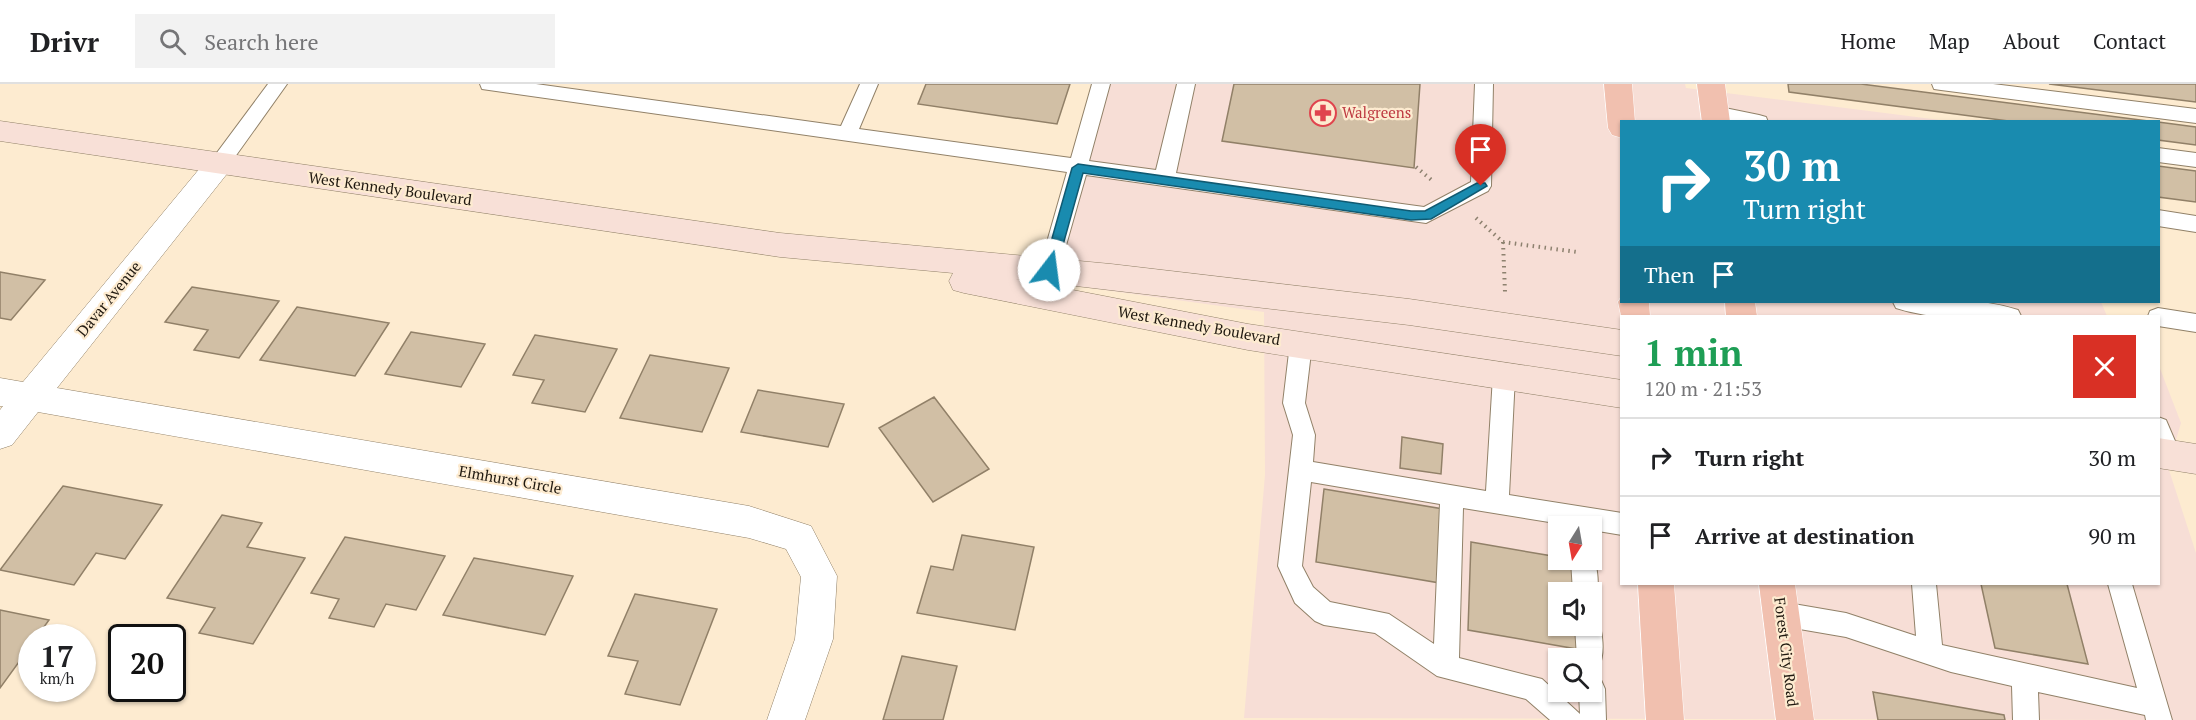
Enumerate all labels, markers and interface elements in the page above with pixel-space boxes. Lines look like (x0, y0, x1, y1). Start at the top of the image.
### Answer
search box (135, 14, 555, 68)
text: Drivr (30, 23, 99, 60)
icon: search (156, 25, 189, 58)
text: Search here (204, 27, 319, 56)
text: Home (1840, 27, 1896, 55)
text: Map (1929, 27, 1970, 55)
text: About (2003, 27, 2060, 55)
text: Contact (2093, 27, 2166, 55)
pharmacy icon: Walgreens (1308, 98, 1338, 128)
place label: Walgreens (1342, 102, 1411, 122)
pin (1455, 124, 1506, 186)
icon: arrive (1464, 133, 1497, 166)
text: 30 m (1743, 137, 1841, 193)
icon: right (1644, 144, 1722, 222)
street label: West Kennedy Boulevard (307, 167, 473, 209)
text: Turn right (1743, 191, 1866, 227)
position arrow (1017, 238, 1081, 302)
street label: Davar Avenue (72, 256, 145, 340)
icon: arrive (1707, 258, 1740, 291)
text: Then (1644, 260, 1695, 289)
street label: West Kennedy Boulevard (1116, 301, 1282, 349)
text: 1 min (1644, 329, 1742, 376)
button: close (2073, 335, 2136, 398)
text: 120 m · 21:53 (1644, 375, 1762, 402)
icon: right (1644, 441, 1677, 474)
text: Turn right (1695, 443, 1804, 472)
text: 30 m (2088, 443, 2136, 472)
street label: Elmhurst Circle (457, 460, 563, 498)
north arrow (1548, 516, 1602, 570)
map controls (1548, 516, 1602, 702)
icon: arrive (1644, 519, 1677, 552)
text: Arrive at destination (1695, 521, 1914, 550)
text: 90 m (2088, 521, 2136, 550)
button: sound (1548, 582, 1602, 636)
street label: Forest City Road (1770, 596, 1804, 708)
speed limit sign: 20 (108, 624, 186, 702)
text: 17 (40, 636, 74, 676)
button: search (1548, 648, 1602, 702)
text: km/h (40, 668, 74, 688)

